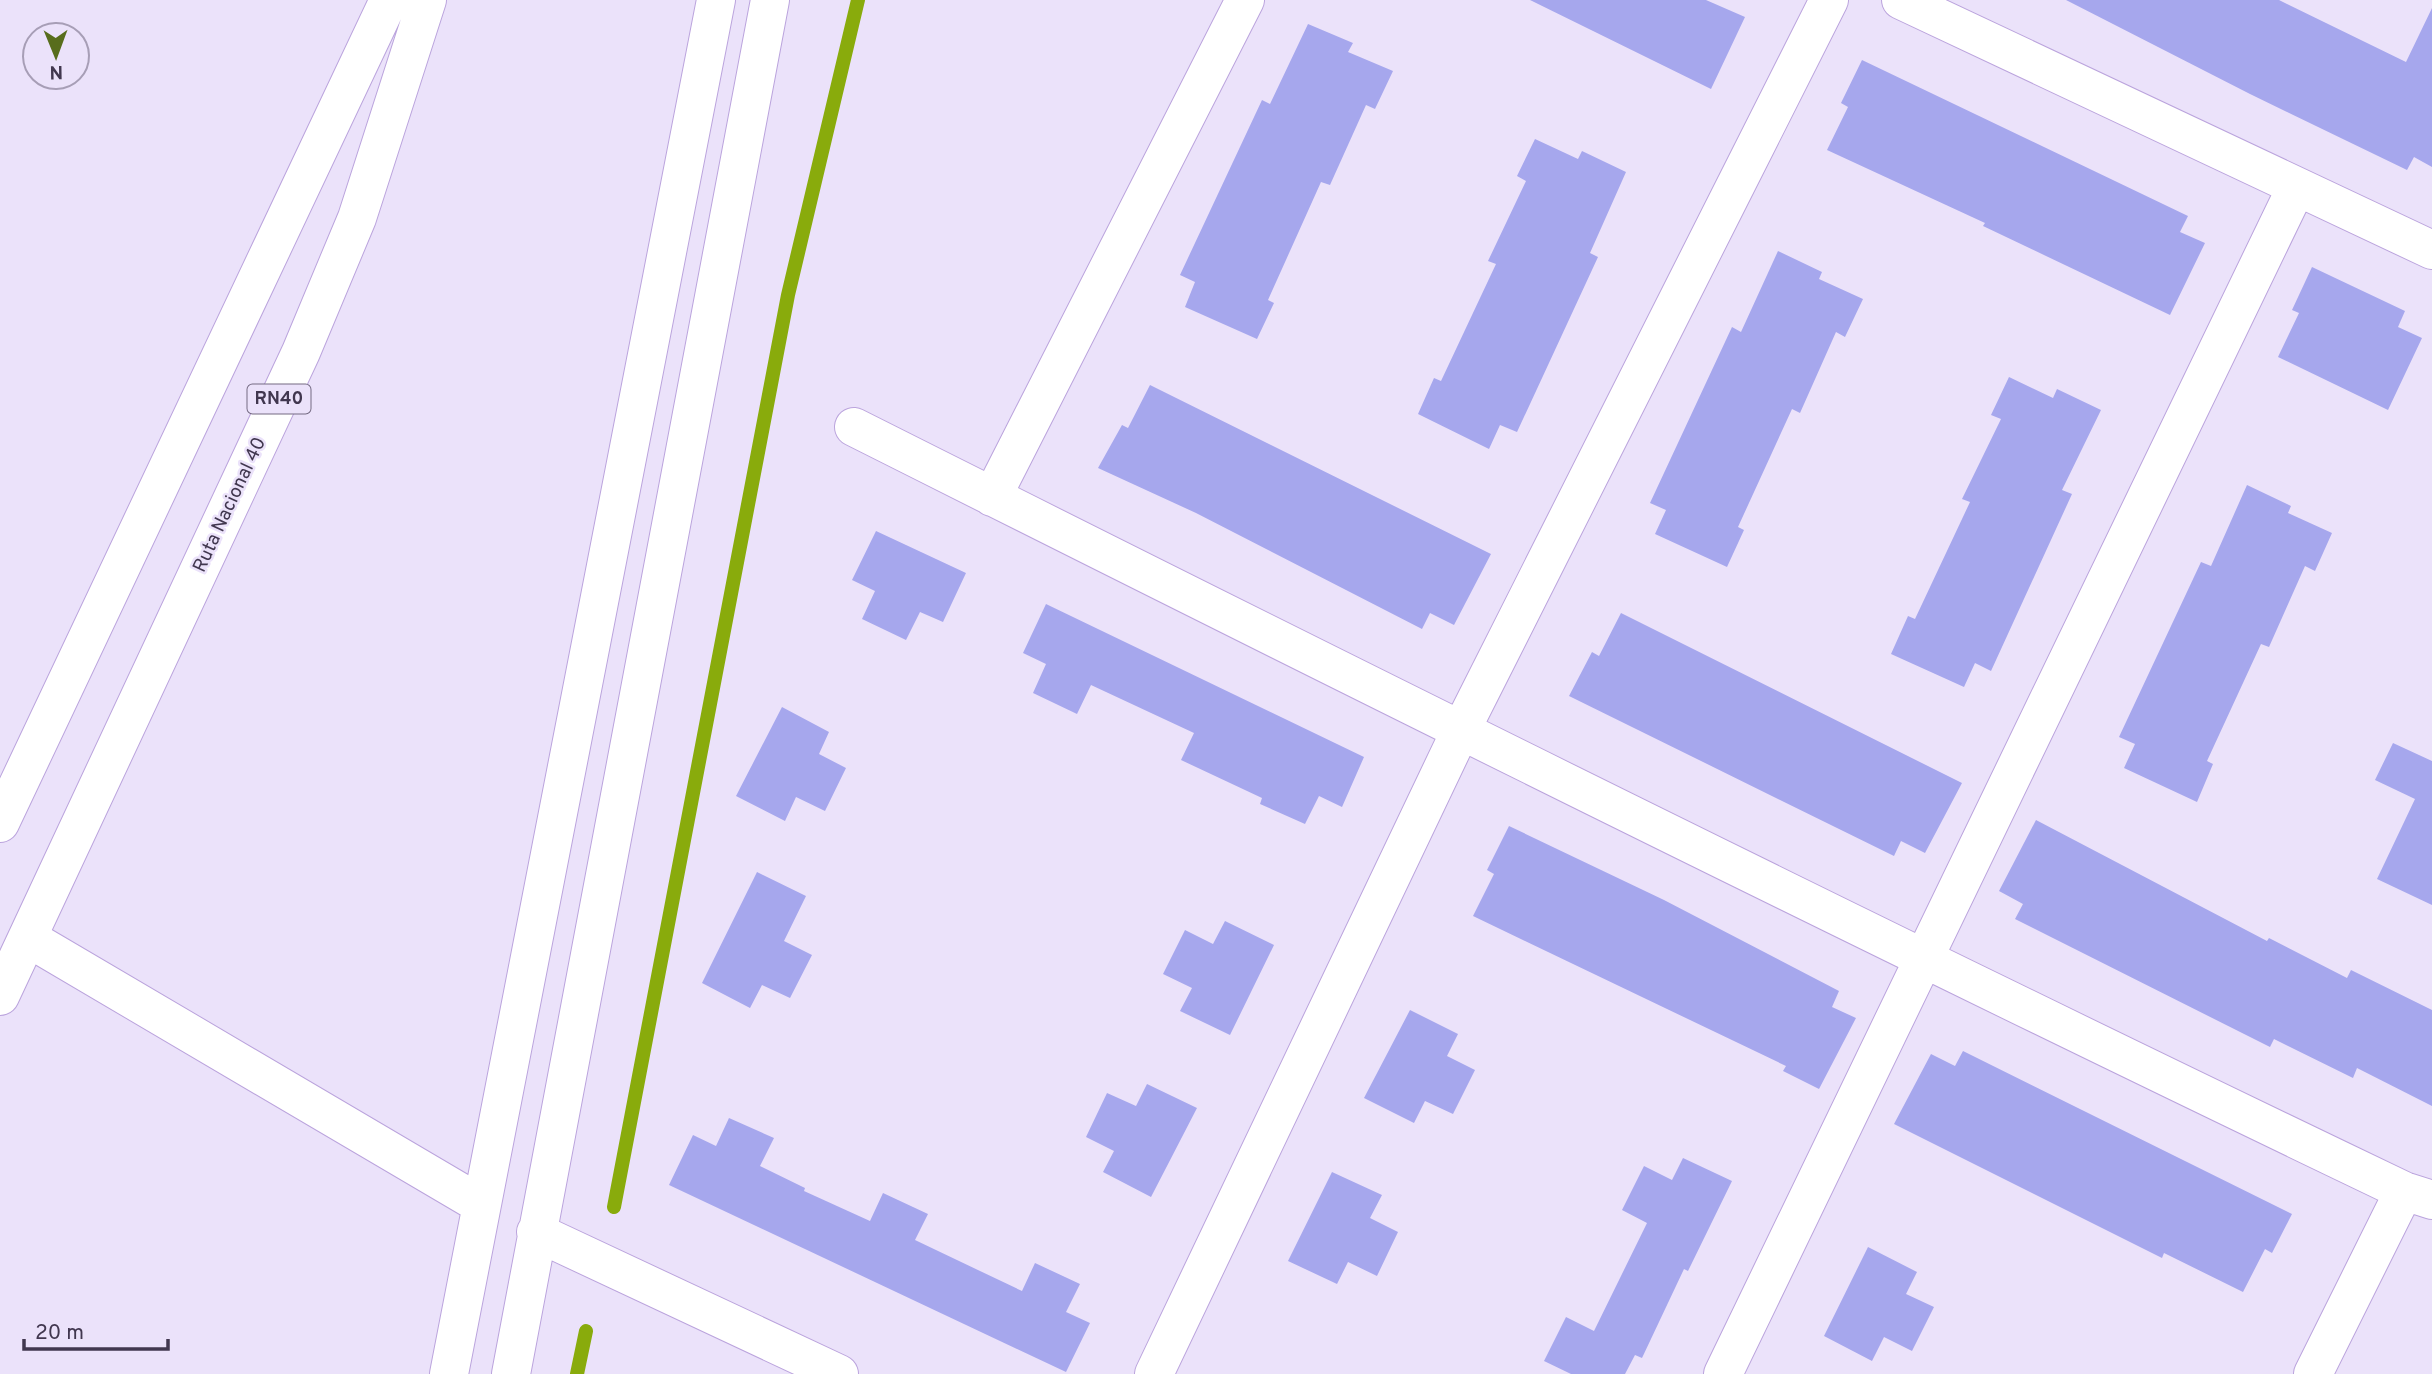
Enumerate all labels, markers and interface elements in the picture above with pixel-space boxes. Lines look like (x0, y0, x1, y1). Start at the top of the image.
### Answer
north arrow (21, 21, 91, 91)
text: N (49, 59, 63, 83)
road number: RN40 (247, 384, 310, 414)
street label: Ruta Nacional 40 (188, 433, 272, 577)
scale bar (24, 1308, 168, 1352)
text: 20 m (35, 1320, 84, 1347)

